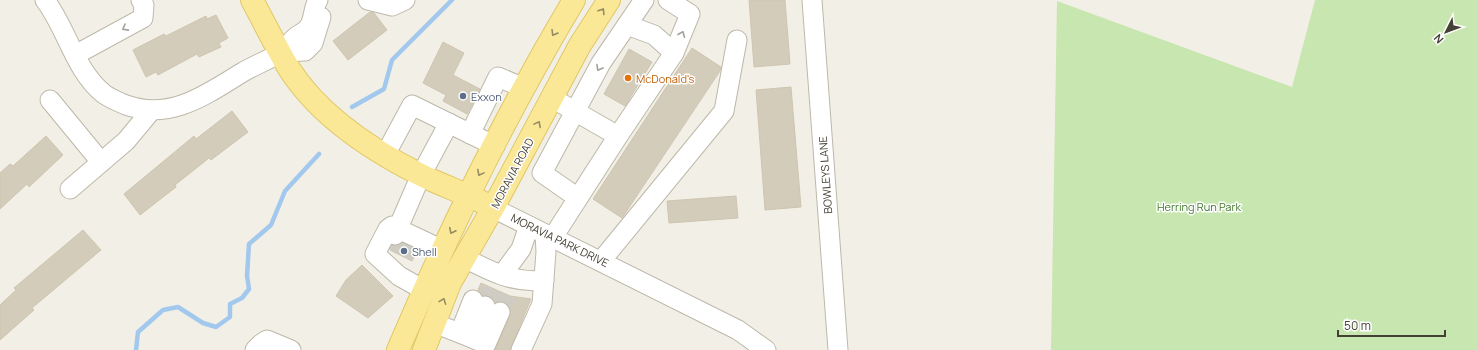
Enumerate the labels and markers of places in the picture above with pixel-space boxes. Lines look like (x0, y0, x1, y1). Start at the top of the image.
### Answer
place label: McDonald's (636, 71, 694, 86)
marker: McDonald's (623, 73, 633, 83)
place label: Exxon (471, 89, 502, 104)
marker: Exxon (458, 91, 468, 101)
place label: Shell (412, 244, 437, 259)
marker: Shell (399, 246, 409, 256)

